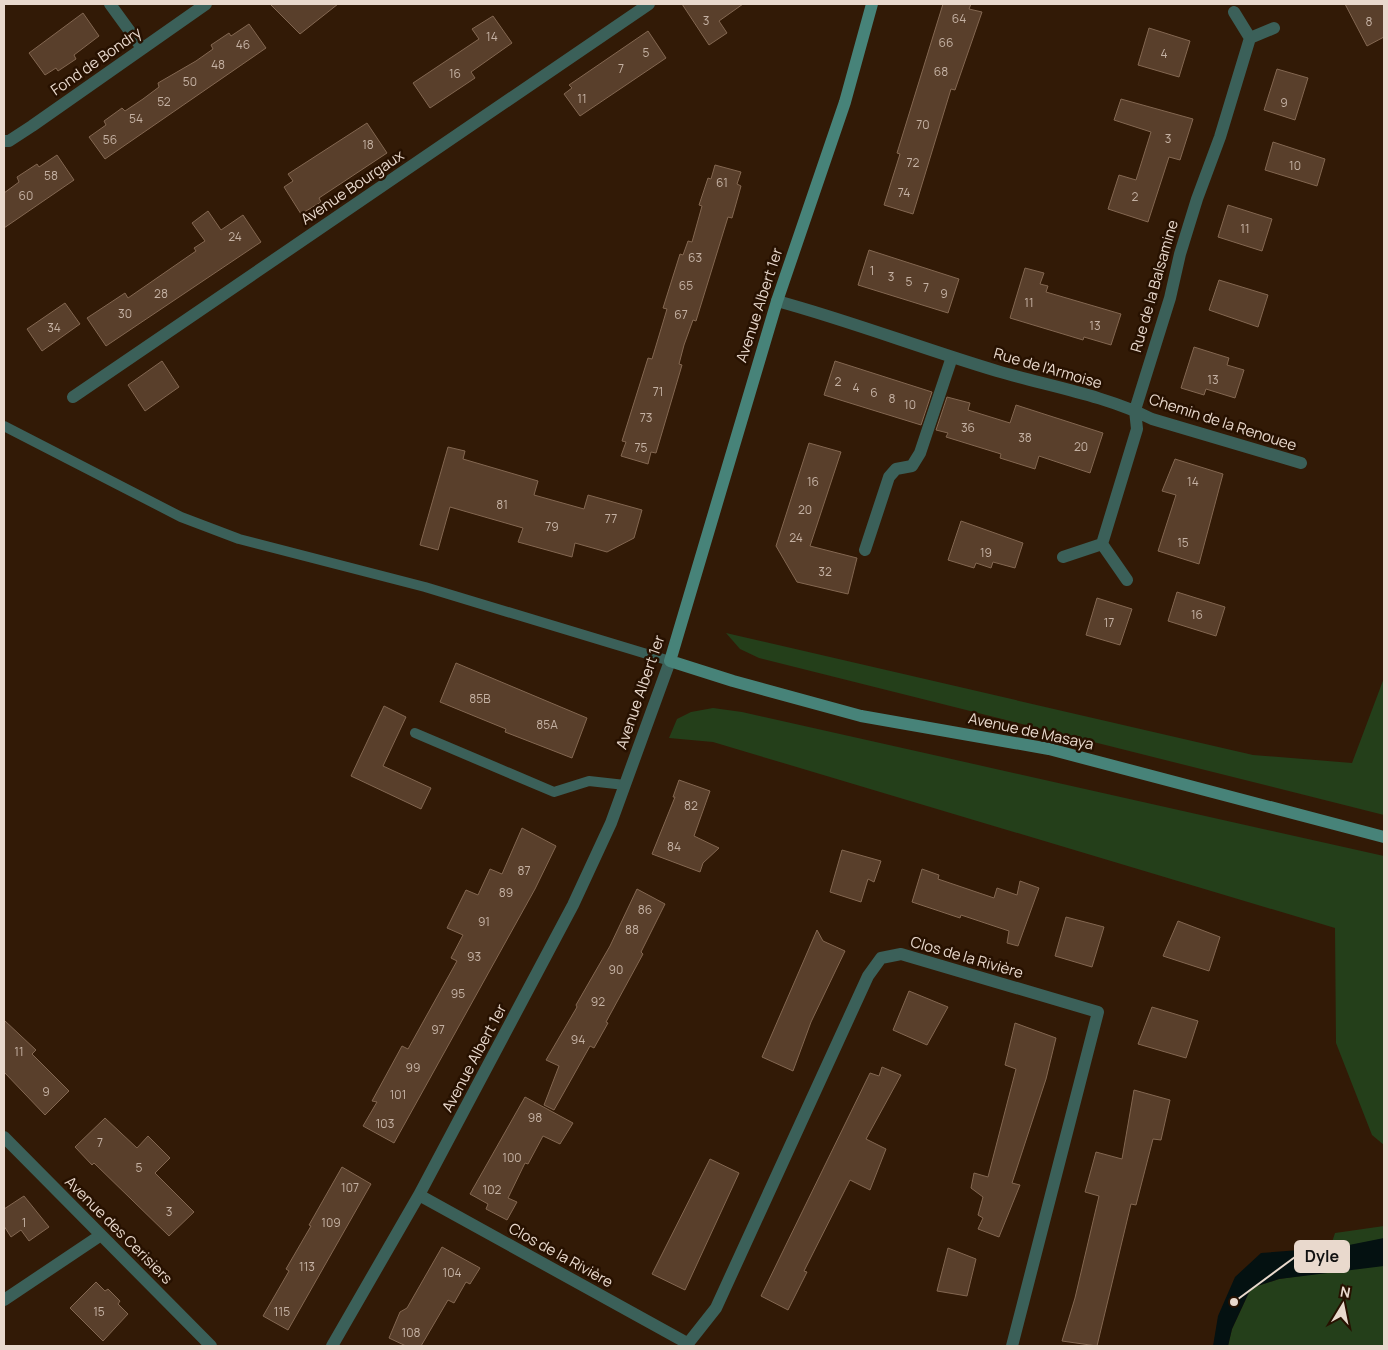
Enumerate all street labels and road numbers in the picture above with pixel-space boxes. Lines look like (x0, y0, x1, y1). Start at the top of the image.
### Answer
street label: Fond de Bondry (46, 22, 146, 100)
street label: Avenue Bourgaux (296, 145, 408, 229)
street label: Rue de la Balsamine (1125, 217, 1183, 355)
street label: Avenue Albert 1er (731, 244, 788, 365)
street label: Rue de l'Armoise (991, 342, 1105, 394)
street label: Chemin de la Renouee (1147, 388, 1300, 456)
street label: Avenue Albert 1er (611, 632, 670, 752)
street label: Avenue de Masaya (966, 707, 1096, 755)
street label: Clos de la Rivière (908, 931, 1026, 983)
street label: Avenue Albert 1er (437, 1000, 512, 1116)
street label: Avenue des Cerisiers (61, 1172, 178, 1289)
street label: Clos de la Rivière (505, 1218, 617, 1292)

